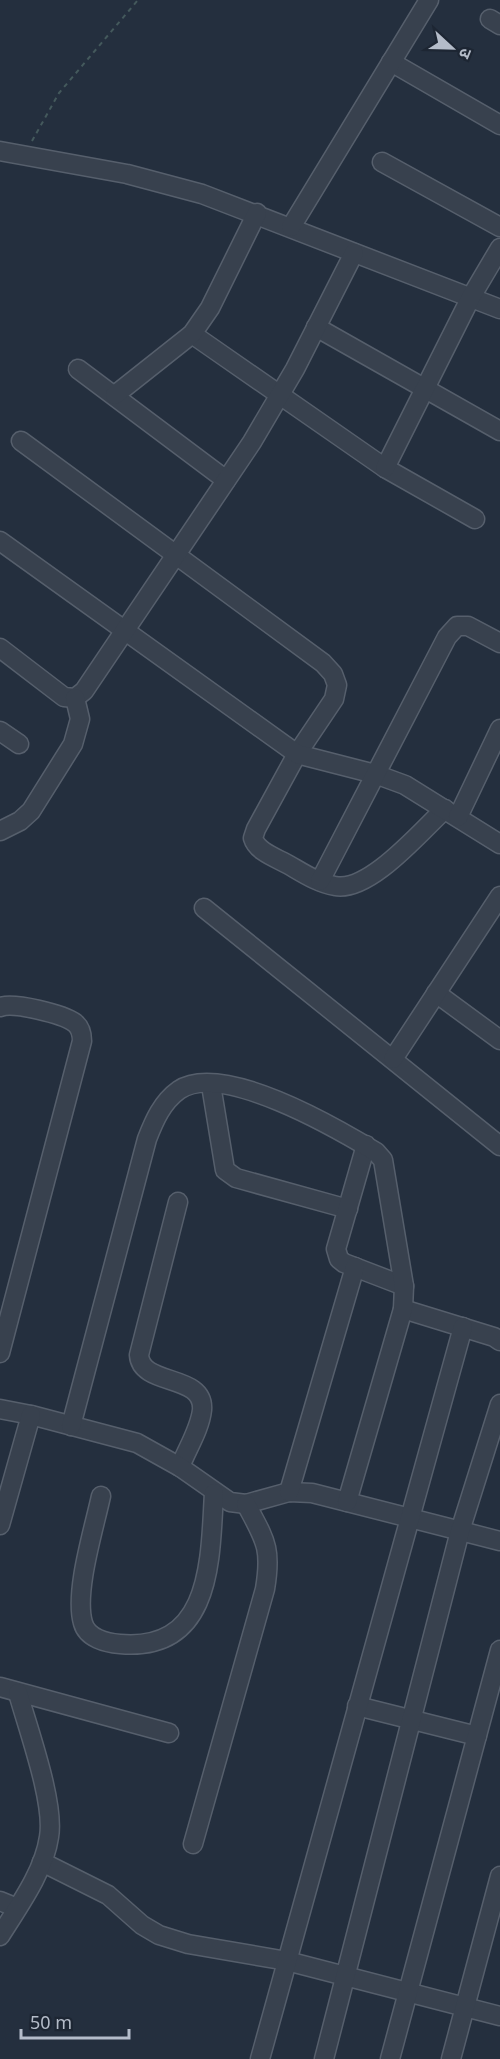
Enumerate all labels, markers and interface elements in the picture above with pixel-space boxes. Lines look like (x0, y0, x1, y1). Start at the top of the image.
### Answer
north arrow (422, 18, 482, 78)
text: उ (454, 45, 478, 63)
scale bar (21, 2002, 129, 2040)
text: 50 m (30, 2010, 72, 2034)

